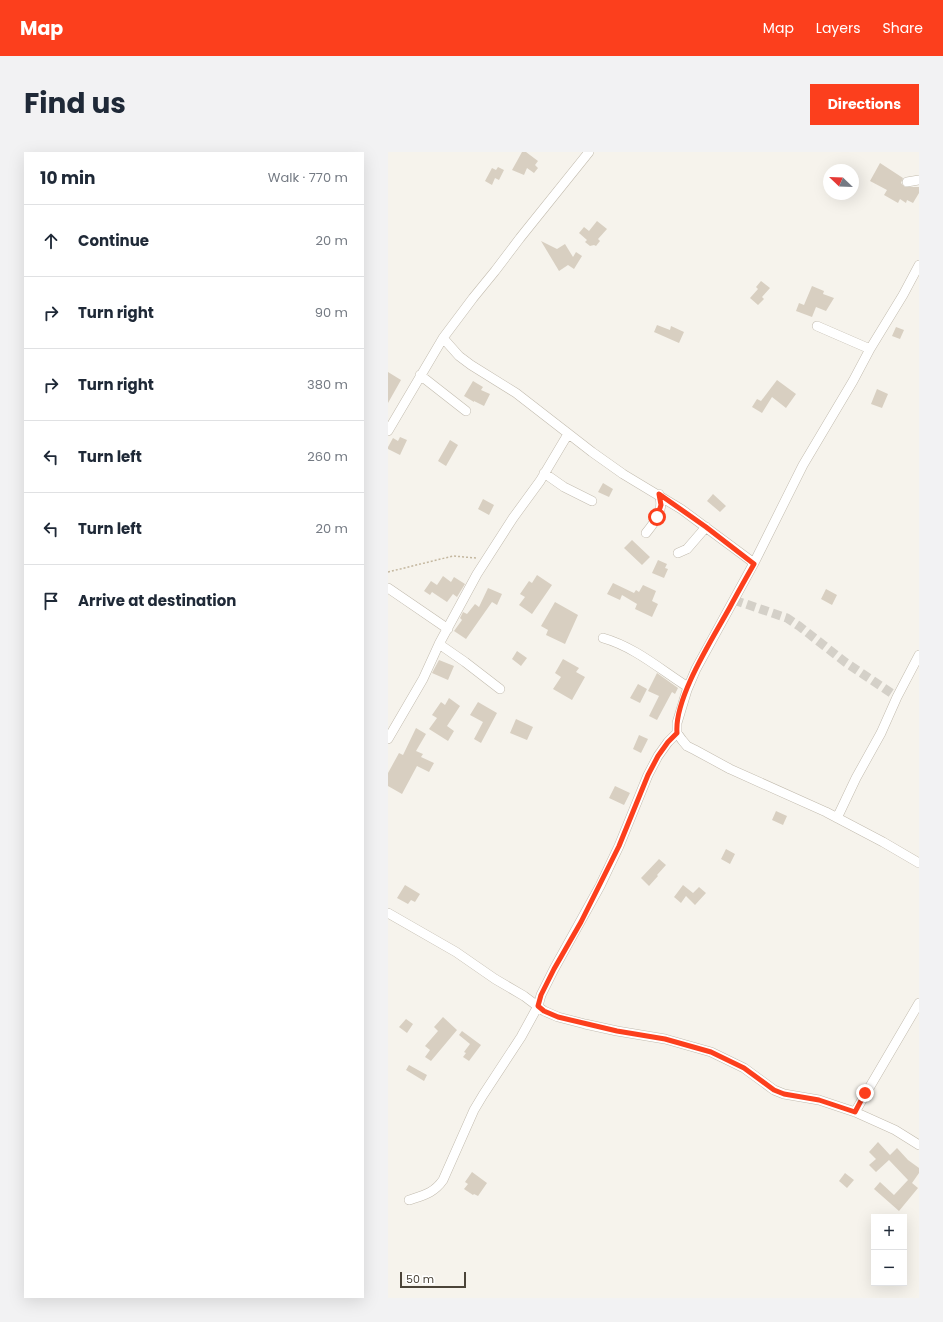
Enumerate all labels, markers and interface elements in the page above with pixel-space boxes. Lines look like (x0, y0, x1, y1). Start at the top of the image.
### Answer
text: Map (20, 15, 63, 42)
text: Map (763, 18, 794, 38)
text: Layers (816, 18, 860, 38)
text: Share (882, 18, 923, 38)
text: Find us (24, 84, 126, 123)
button: Directions (810, 84, 919, 125)
north arrow (823, 164, 859, 200)
text: 10 min (40, 166, 96, 190)
text: Walk · 770 m (268, 168, 348, 187)
icon: ahead (40, 230, 62, 252)
text: Continue (78, 230, 149, 251)
text: 20 m (315, 231, 348, 250)
icon: right (40, 302, 62, 324)
text: Turn right (78, 302, 154, 323)
text: 90 m (315, 303, 348, 322)
icon: right (40, 374, 62, 396)
text: Turn right (78, 374, 154, 395)
text: 380 m (307, 375, 348, 394)
icon: left (40, 446, 62, 468)
text: Turn left (78, 446, 142, 467)
text: 260 m (307, 447, 348, 466)
route start (648, 508, 666, 526)
icon: left (40, 518, 62, 540)
text: Turn left (78, 518, 142, 539)
text: 20 m (315, 519, 348, 538)
icon: arrive (40, 590, 62, 612)
text: Arrive at destination (78, 590, 236, 611)
route end (856, 1084, 874, 1102)
map controls (871, 1214, 907, 1286)
button: + (871, 1214, 907, 1250)
button: − (871, 1250, 907, 1286)
scale bar (400, 1270, 466, 1289)
text: 50 m (406, 1271, 434, 1287)

